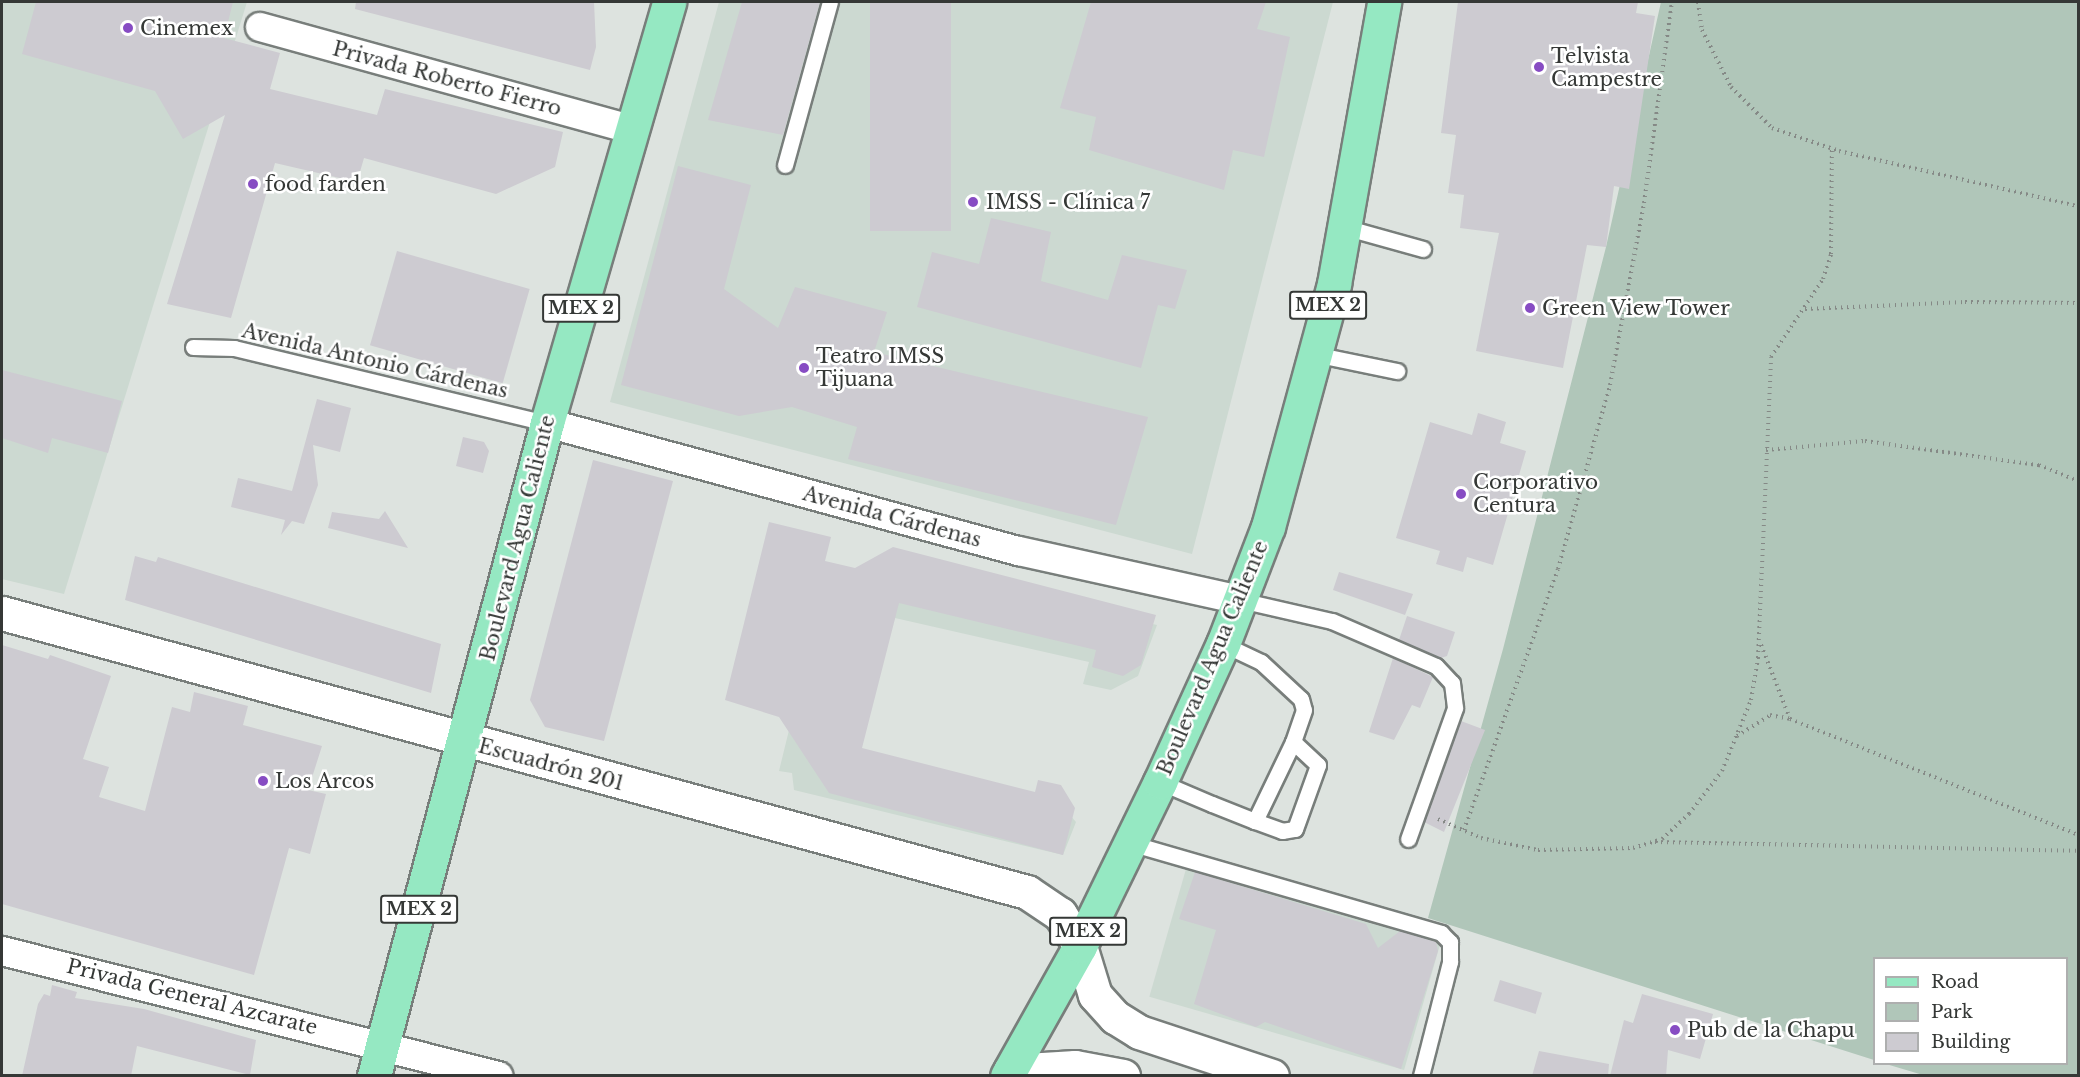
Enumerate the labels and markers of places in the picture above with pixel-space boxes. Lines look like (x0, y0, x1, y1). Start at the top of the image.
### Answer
place label: Cinemex (140, 16, 233, 40)
marker: Cinemex (121, 21, 135, 35)
place label: Telvista Campestre (1551, 44, 1662, 91)
marker: Telvista Campestre (1532, 60, 1546, 74)
place label: food farden (265, 172, 386, 196)
marker: food farden (246, 177, 260, 191)
place label: IMSS - Clínica 7 (986, 190, 1150, 214)
marker: IMSS - Clínica 7 (964, 193, 982, 211)
place label: Green View Tower (1542, 296, 1732, 320)
marker: Green View Tower (1523, 301, 1537, 315)
place label: Teatro IMSS Tijuana (816, 344, 944, 391)
marker: Teatro IMSS Tijuana (797, 361, 811, 375)
place label: Corporativo Centura (1473, 470, 1598, 517)
marker: Corporativo Centura (1454, 487, 1468, 501)
place label: Los Arcos (275, 769, 375, 793)
marker: Los Arcos (256, 774, 270, 788)
place label: Pub de la Chapu (1687, 1018, 1855, 1042)
marker: Pub de la Chapu (1668, 1023, 1682, 1037)

